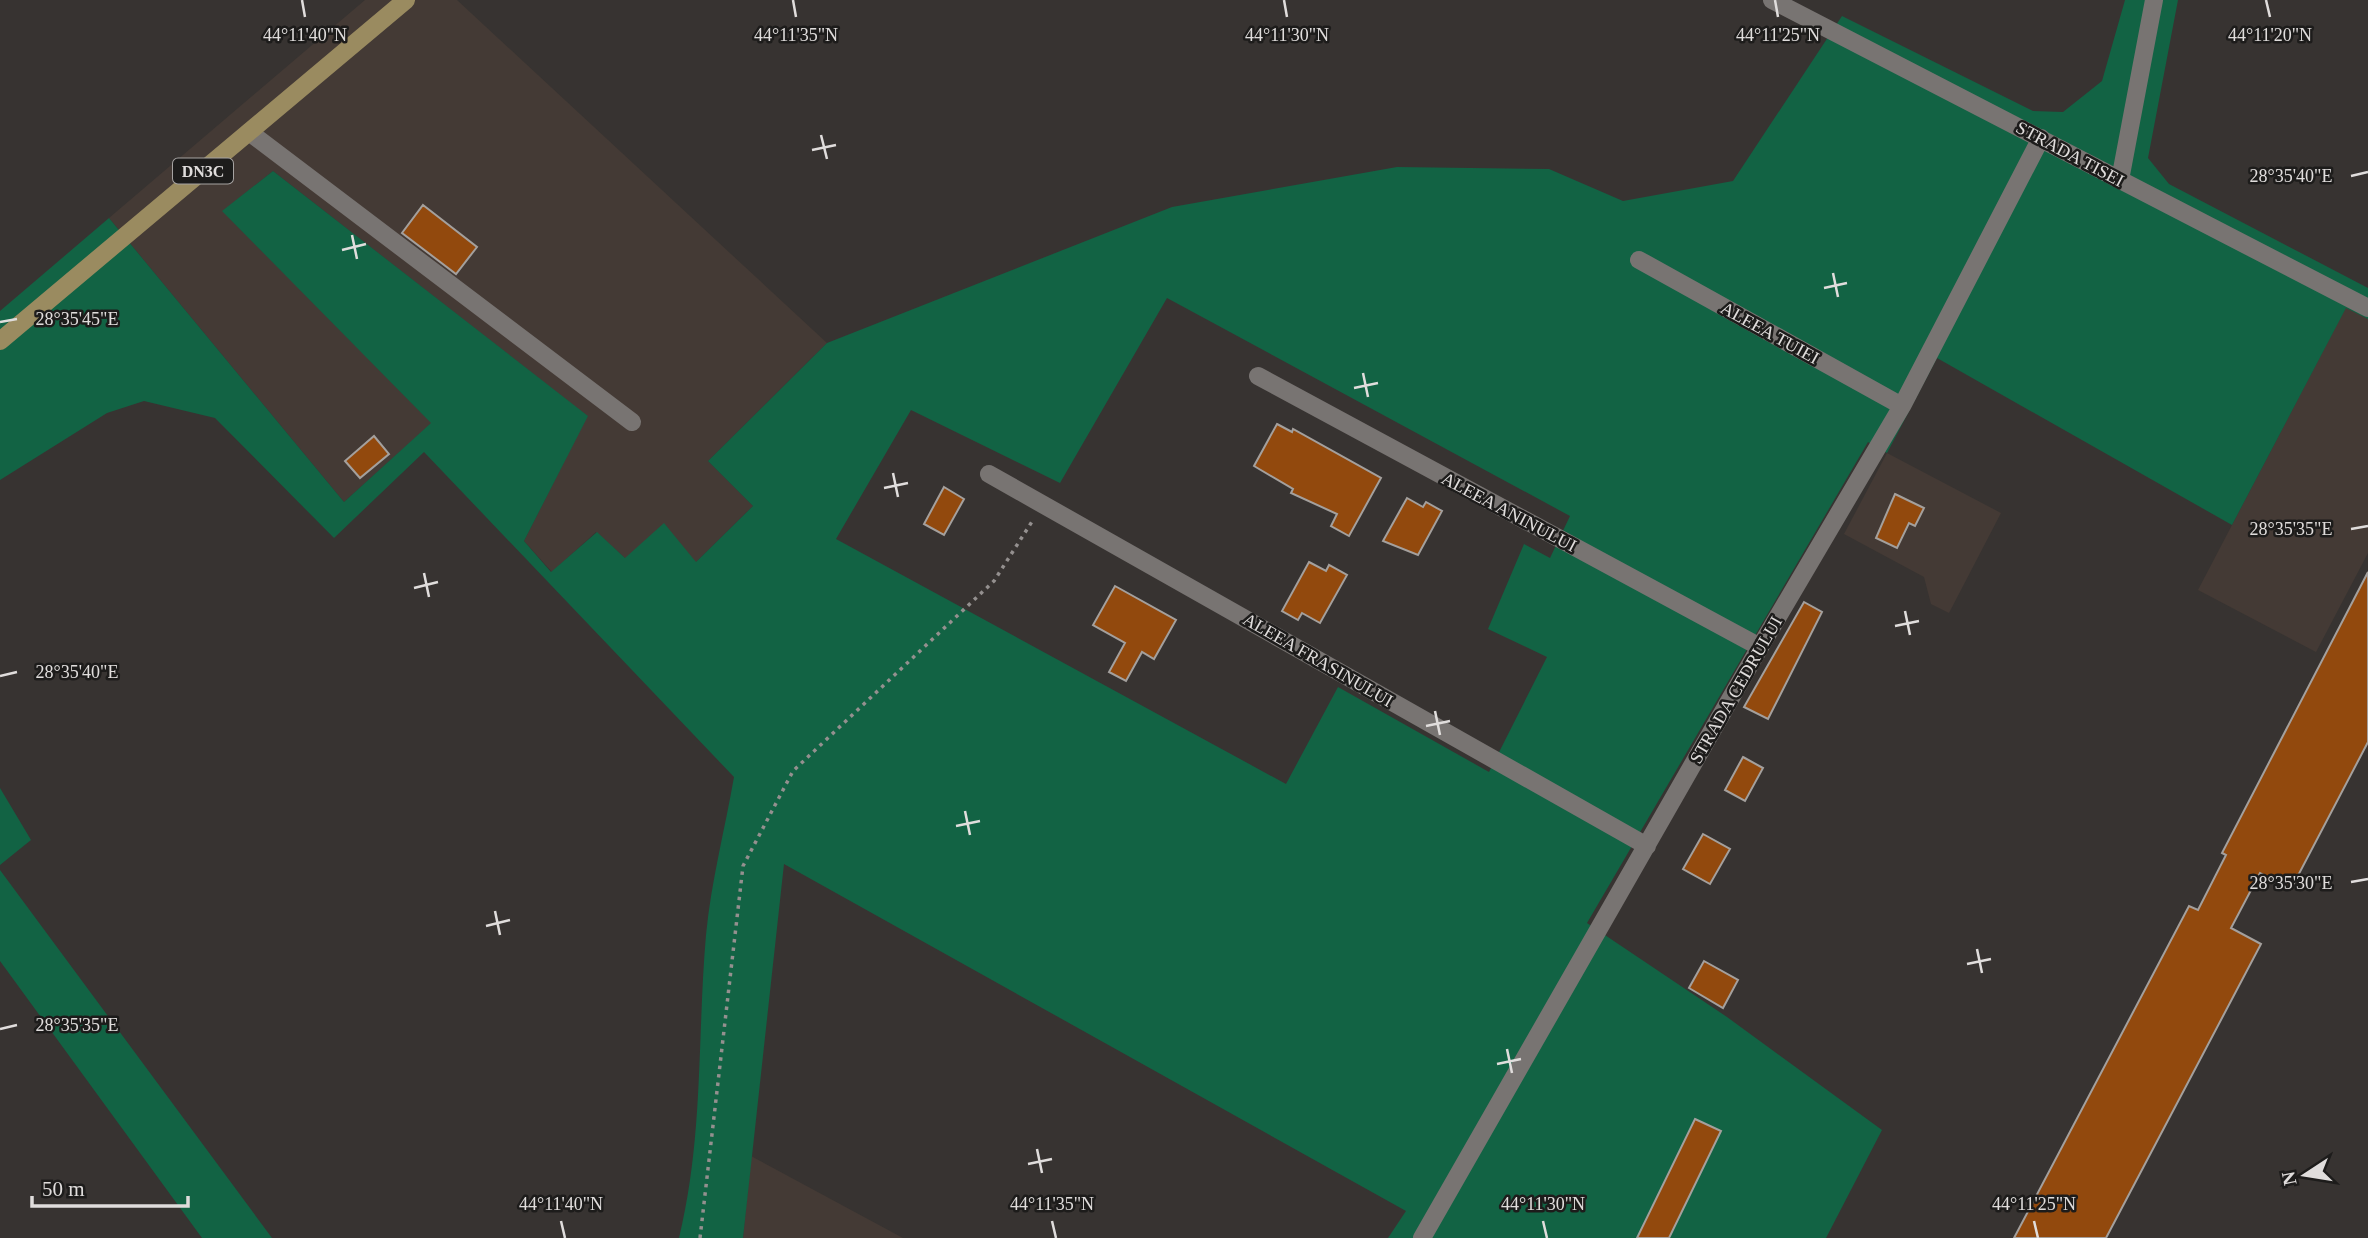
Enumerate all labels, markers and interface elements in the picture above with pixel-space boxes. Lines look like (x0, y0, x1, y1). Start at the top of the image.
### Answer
text: 44°11'40"N (263, 25, 347, 45)
text: 44°11'35"N (754, 25, 838, 45)
text: 44°11'30"N (1245, 25, 1329, 45)
text: 44°11'25"N (1736, 25, 1820, 45)
text: 44°11'20"N (2228, 25, 2312, 45)
street label: STRADA TISEI (2013, 117, 2127, 191)
road number: DN3C (173, 158, 233, 183)
text: 28°35'40"E (2250, 166, 2332, 186)
street label: ALEEA TUIEI (1717, 298, 1823, 368)
text: 28°35'45"E (36, 309, 118, 329)
street label: ALEEA ANINULUI (1438, 468, 1580, 556)
text: 28°35'35"E (2250, 519, 2332, 539)
street label: ALEEA FRASINULUI (1240, 609, 1396, 711)
street label: STRADA CEDRULUI (1686, 613, 1786, 767)
text: 28°35'40"E (36, 662, 118, 682)
text: 28°35'30"E (2250, 873, 2332, 893)
text: 28°35'35"E (36, 1015, 118, 1035)
north arrow (2270, 1140, 2340, 1210)
scale bar (32, 1164, 187, 1208)
text: N (2277, 1169, 2301, 1187)
text: 50 m (42, 1177, 85, 1201)
text: 44°11'40"N (519, 1194, 603, 1214)
text: 44°11'35"N (1010, 1194, 1094, 1214)
text: 44°11'30"N (1501, 1194, 1585, 1214)
text: 44°11'25"N (1992, 1194, 2076, 1214)

